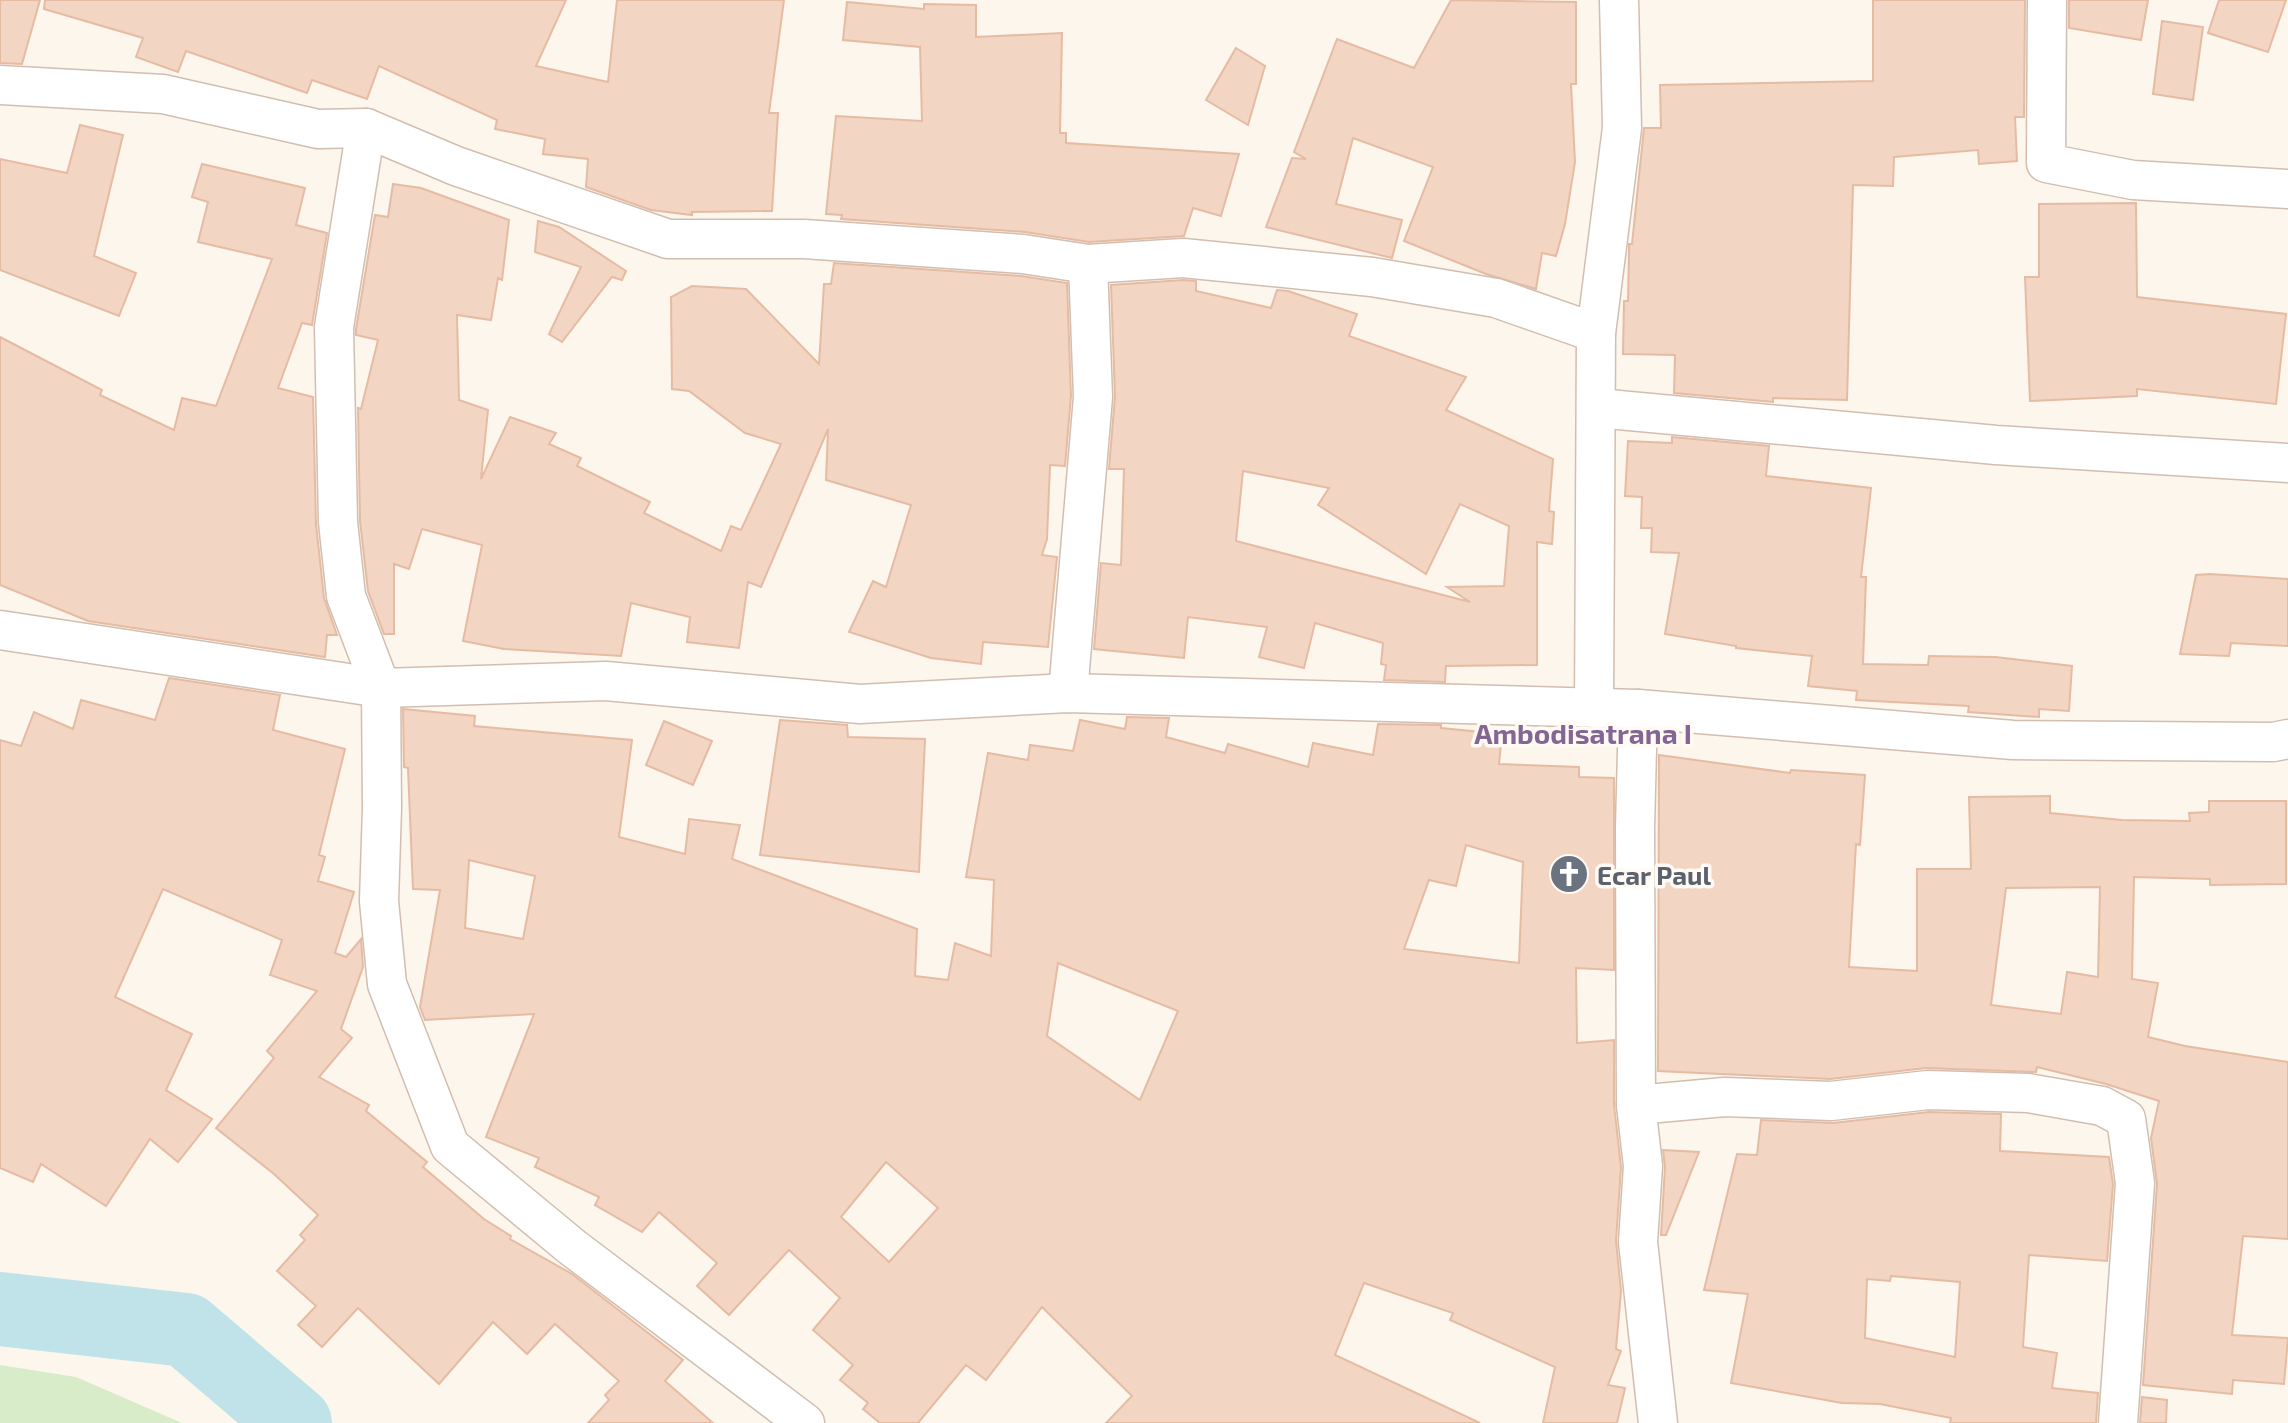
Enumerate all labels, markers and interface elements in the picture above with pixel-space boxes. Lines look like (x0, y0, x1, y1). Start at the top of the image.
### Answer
district label: Ambodisatrana I (1474, 716, 1692, 750)
church icon: Ecar Paul (1548, 853, 1590, 895)
place label: Ecar Paul (1597, 859, 1711, 890)

